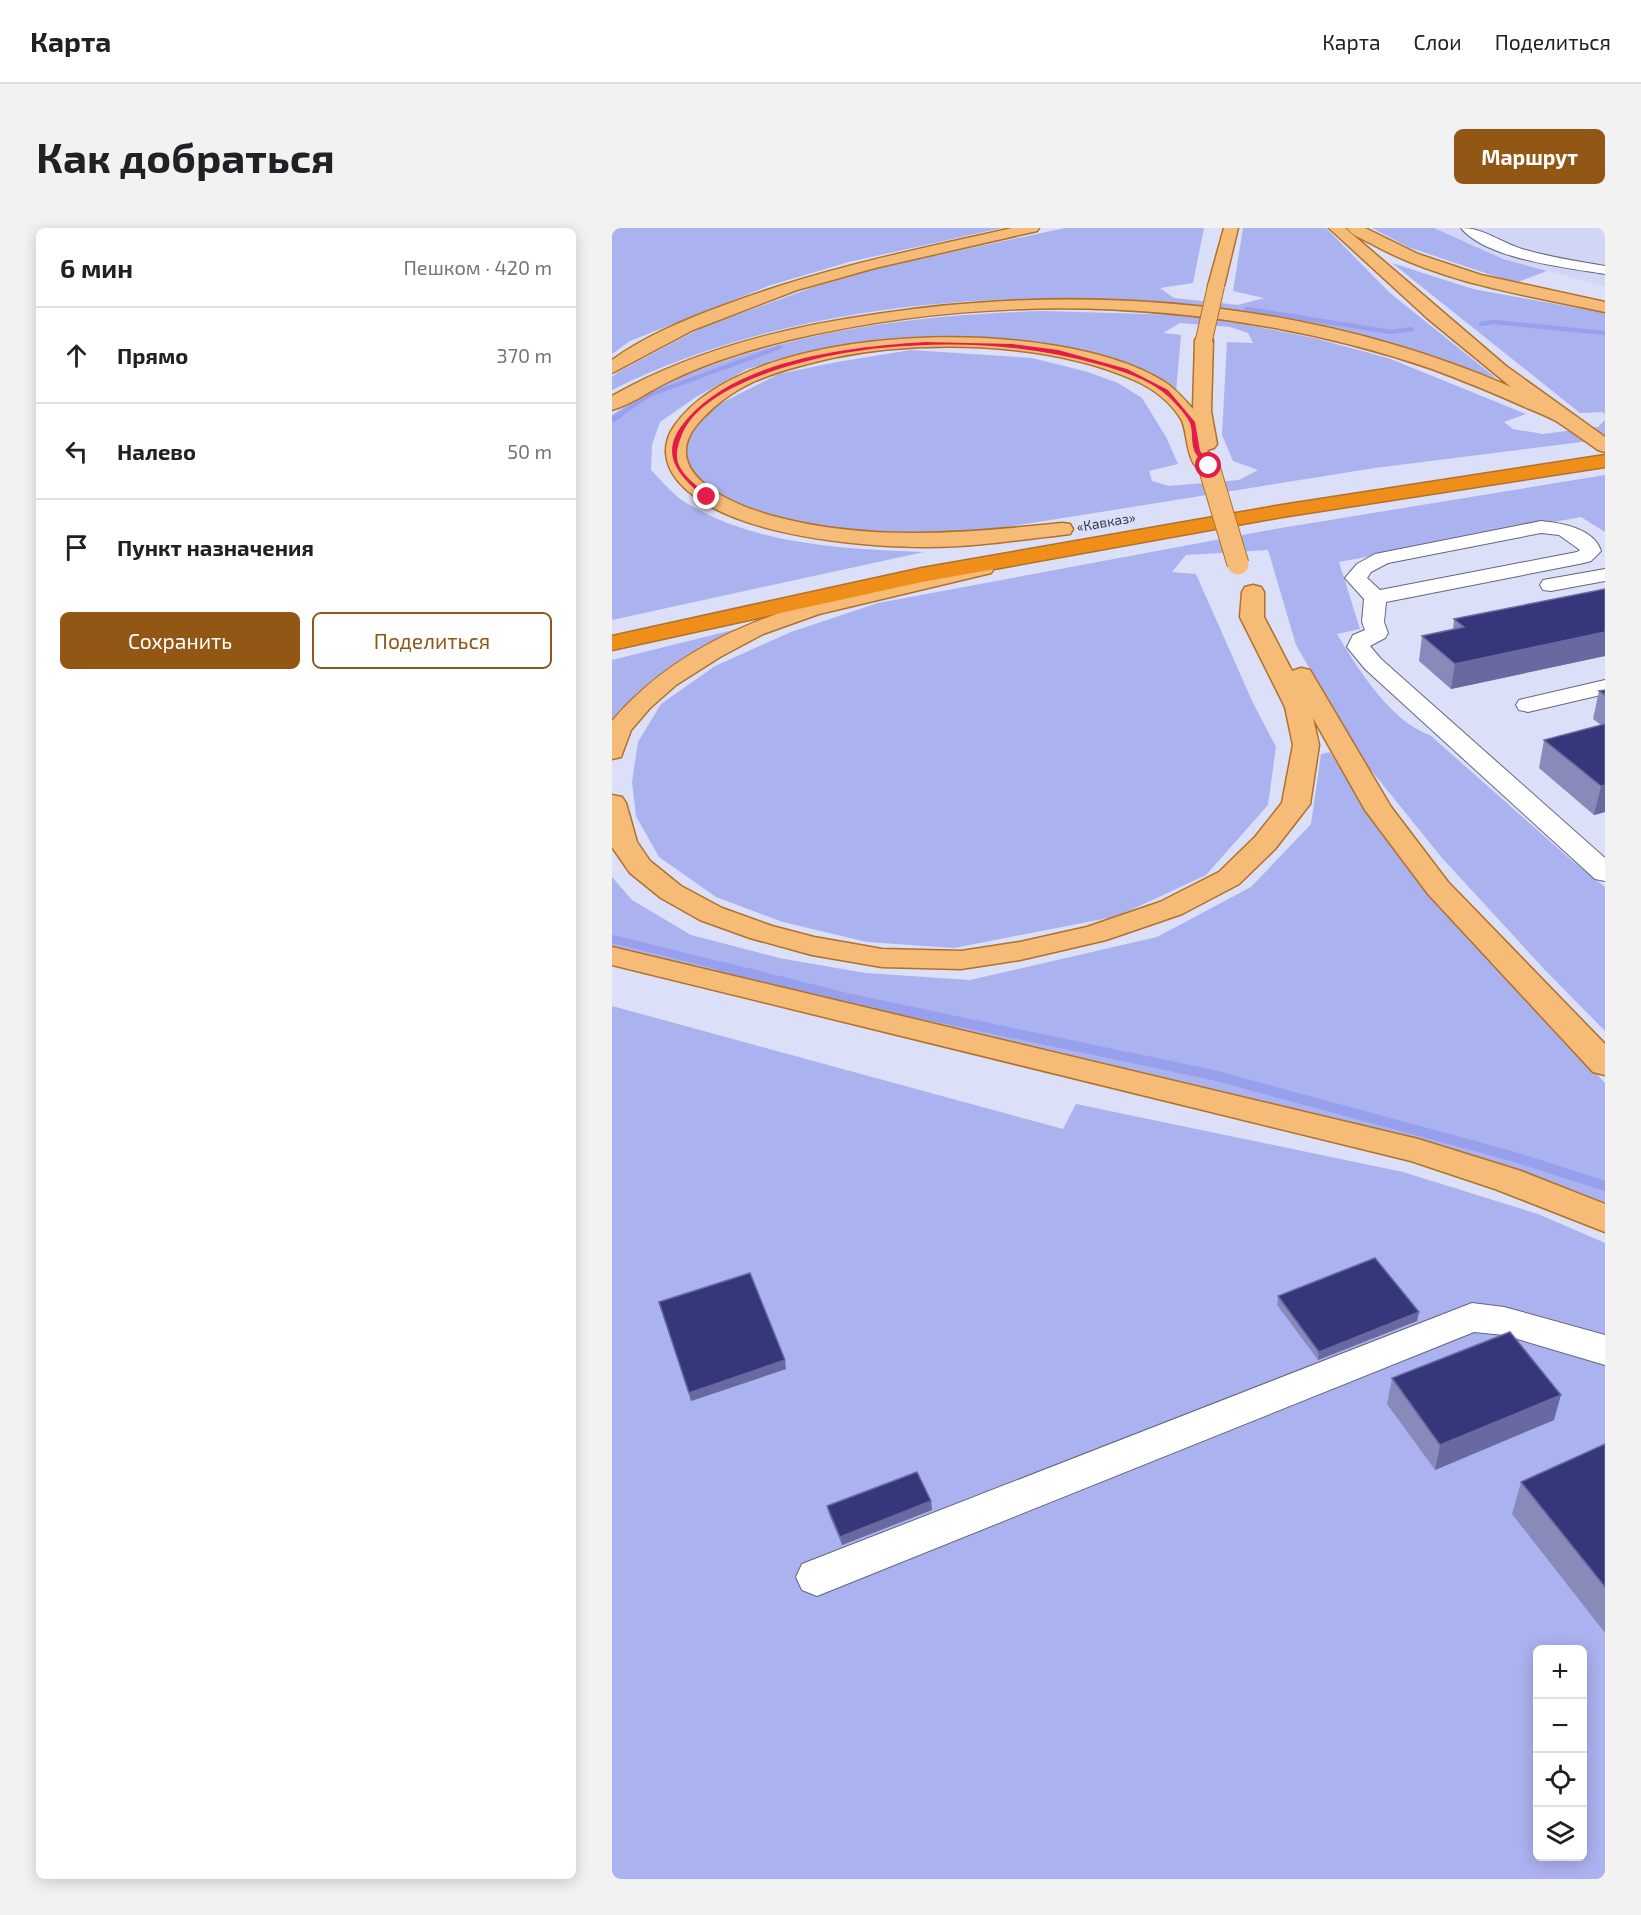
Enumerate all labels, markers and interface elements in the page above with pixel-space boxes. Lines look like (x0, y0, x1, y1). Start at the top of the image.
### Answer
text: Карта (30, 24, 111, 58)
text: Карта (1322, 29, 1381, 54)
text: Слои (1414, 29, 1462, 54)
text: Поделиться (1495, 29, 1611, 54)
button: Маршрут (1454, 129, 1605, 184)
text: Как добраться (36, 131, 335, 181)
text: 6 мин (60, 252, 133, 283)
text: Пешком · 420 m (403, 255, 552, 279)
icon: ahead (60, 339, 93, 372)
text: Прямо (117, 342, 188, 368)
text: 370 m (497, 343, 552, 367)
icon: left (60, 435, 93, 468)
text: Налево (117, 438, 196, 464)
text: 50 m (507, 439, 552, 463)
route start (1195, 452, 1221, 478)
route end (693, 483, 719, 509)
street label: «Кавказ» (1075, 508, 1137, 535)
icon: arrive (60, 531, 93, 564)
text: Пункт назначения (117, 534, 314, 560)
button: Сохранить (60, 612, 300, 669)
button: Поделиться (312, 612, 552, 669)
map controls (1533, 1645, 1587, 1861)
button: + (1533, 1645, 1587, 1699)
button: − (1533, 1699, 1587, 1753)
button: locate (1533, 1753, 1587, 1807)
button: layers (1533, 1807, 1587, 1861)

